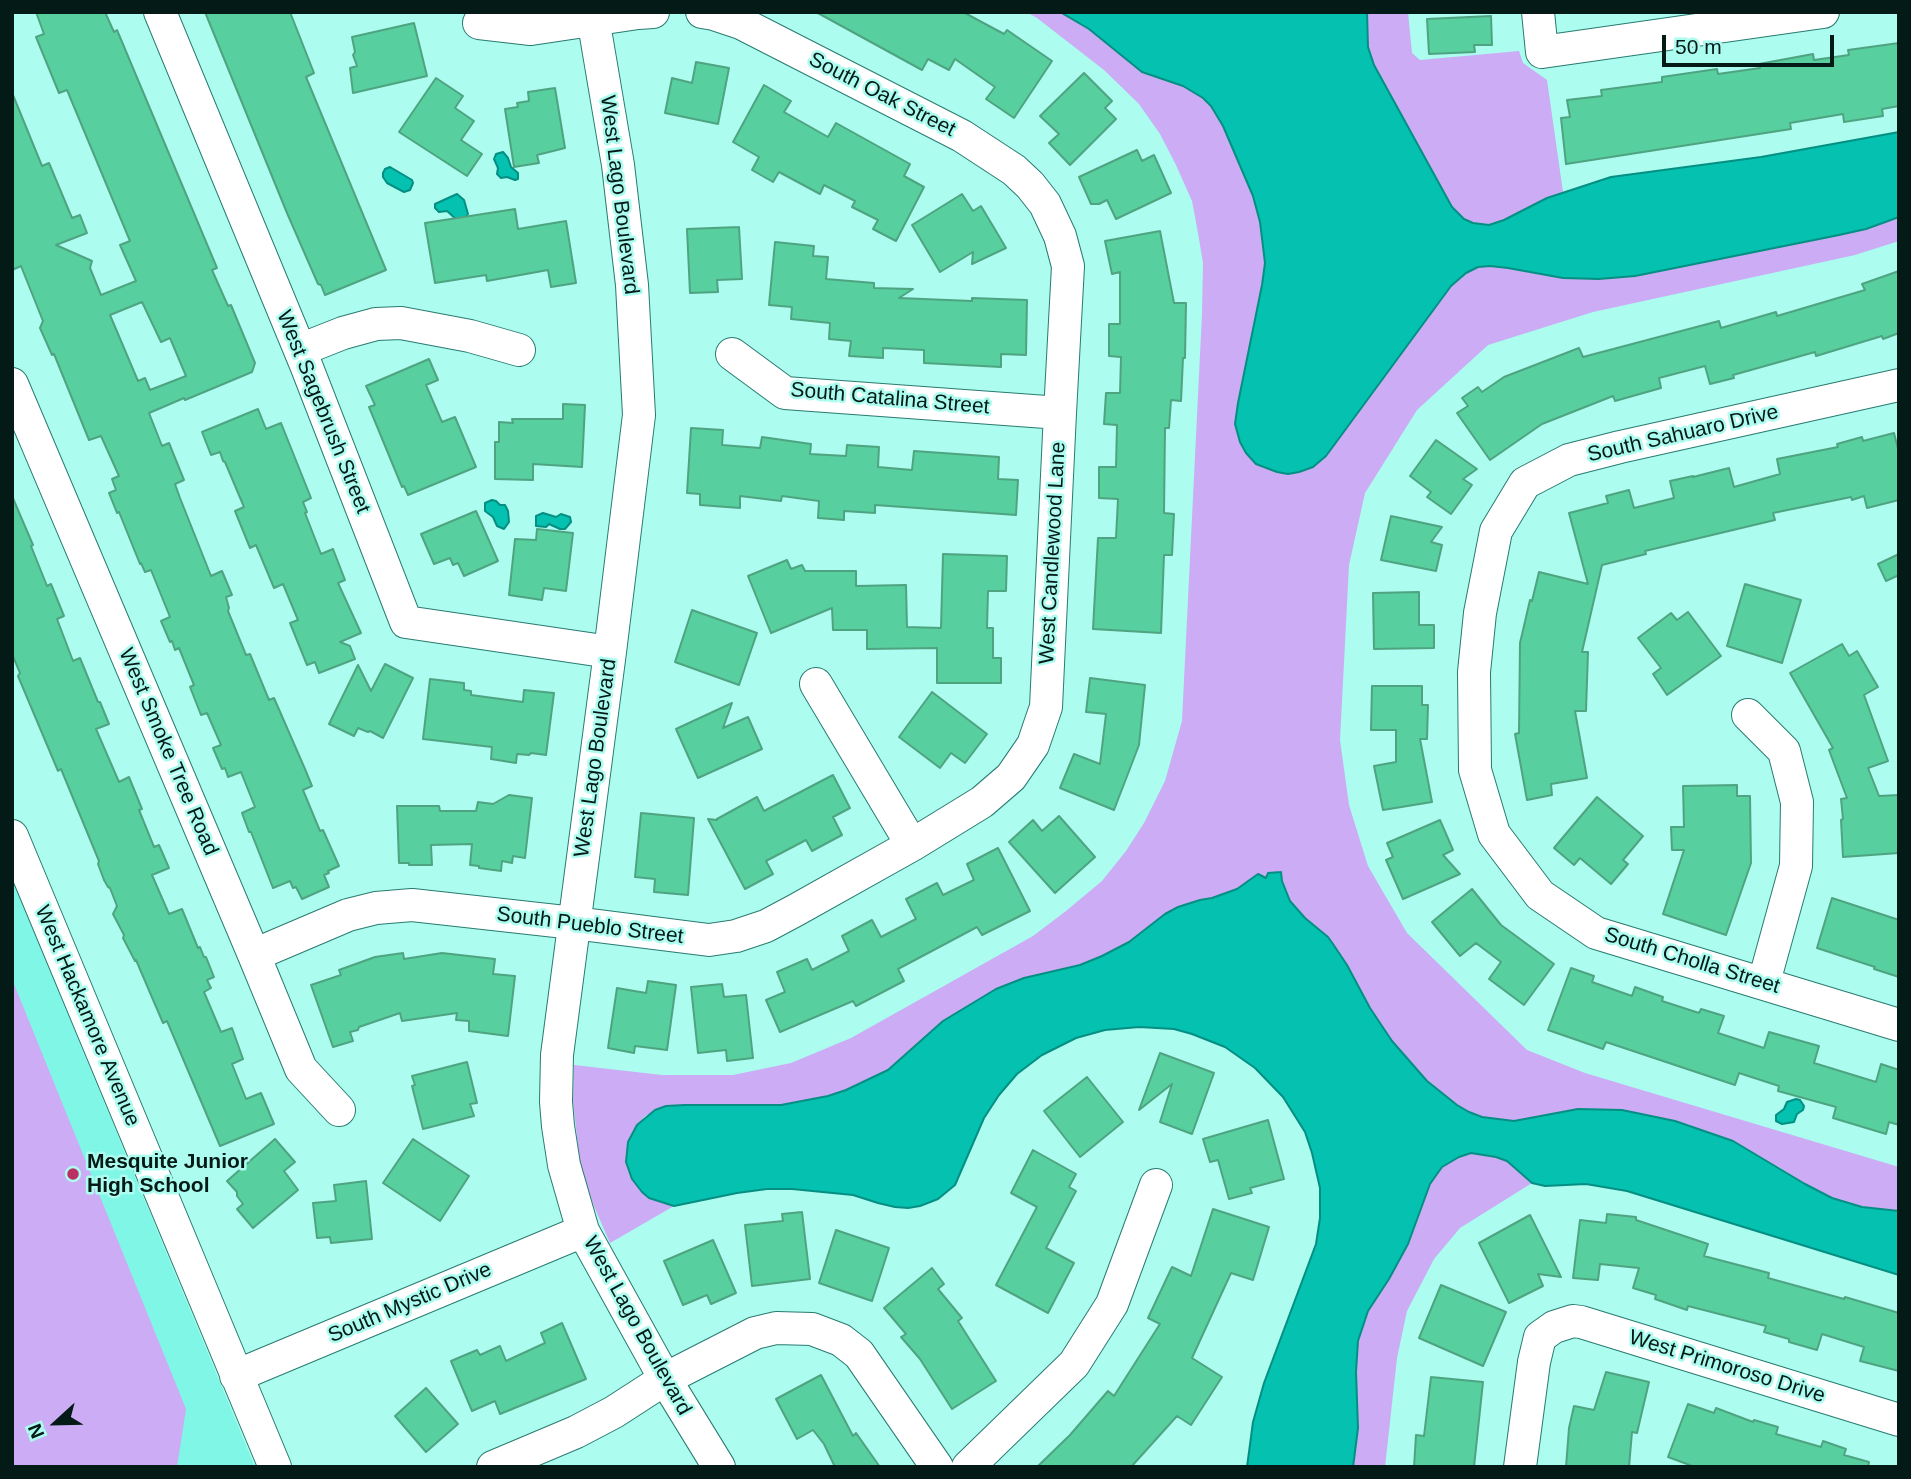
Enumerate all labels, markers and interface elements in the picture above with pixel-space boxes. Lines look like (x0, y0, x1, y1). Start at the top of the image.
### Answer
scale bar (1666, 21, 1838, 65)
text: 50 m (1675, 35, 1722, 58)
street label: South Oak Street (805, 47, 959, 143)
street label: West Lago Boulevard (594, 94, 644, 296)
street label: West Sagebrush Street (271, 307, 375, 517)
street label: South Catalina Street (789, 378, 991, 420)
street label: South Sahuaro Drive (1585, 400, 1781, 468)
street label: West Candlewood Lane (1035, 441, 1071, 665)
street label: West Smoke Tree Road (113, 644, 223, 860)
street label: West Lago Boulevard (570, 657, 622, 859)
street label: West Hackamore Avenue (29, 902, 145, 1130)
street label: South Pueblo Street (495, 902, 685, 950)
street label: South Cholla Street (1601, 922, 1783, 1000)
place label: Mesquite Junior High School (87, 1149, 248, 1199)
marker: Mesquite Junior High School (65, 1166, 81, 1182)
street label: West Lago Boulevard (577, 1232, 697, 1420)
street label: South Mystic Drive (325, 1257, 495, 1349)
street label: West Primoroso Drive (1626, 1325, 1828, 1409)
north arrow (21, 1388, 91, 1458)
text: N (24, 1421, 48, 1441)

